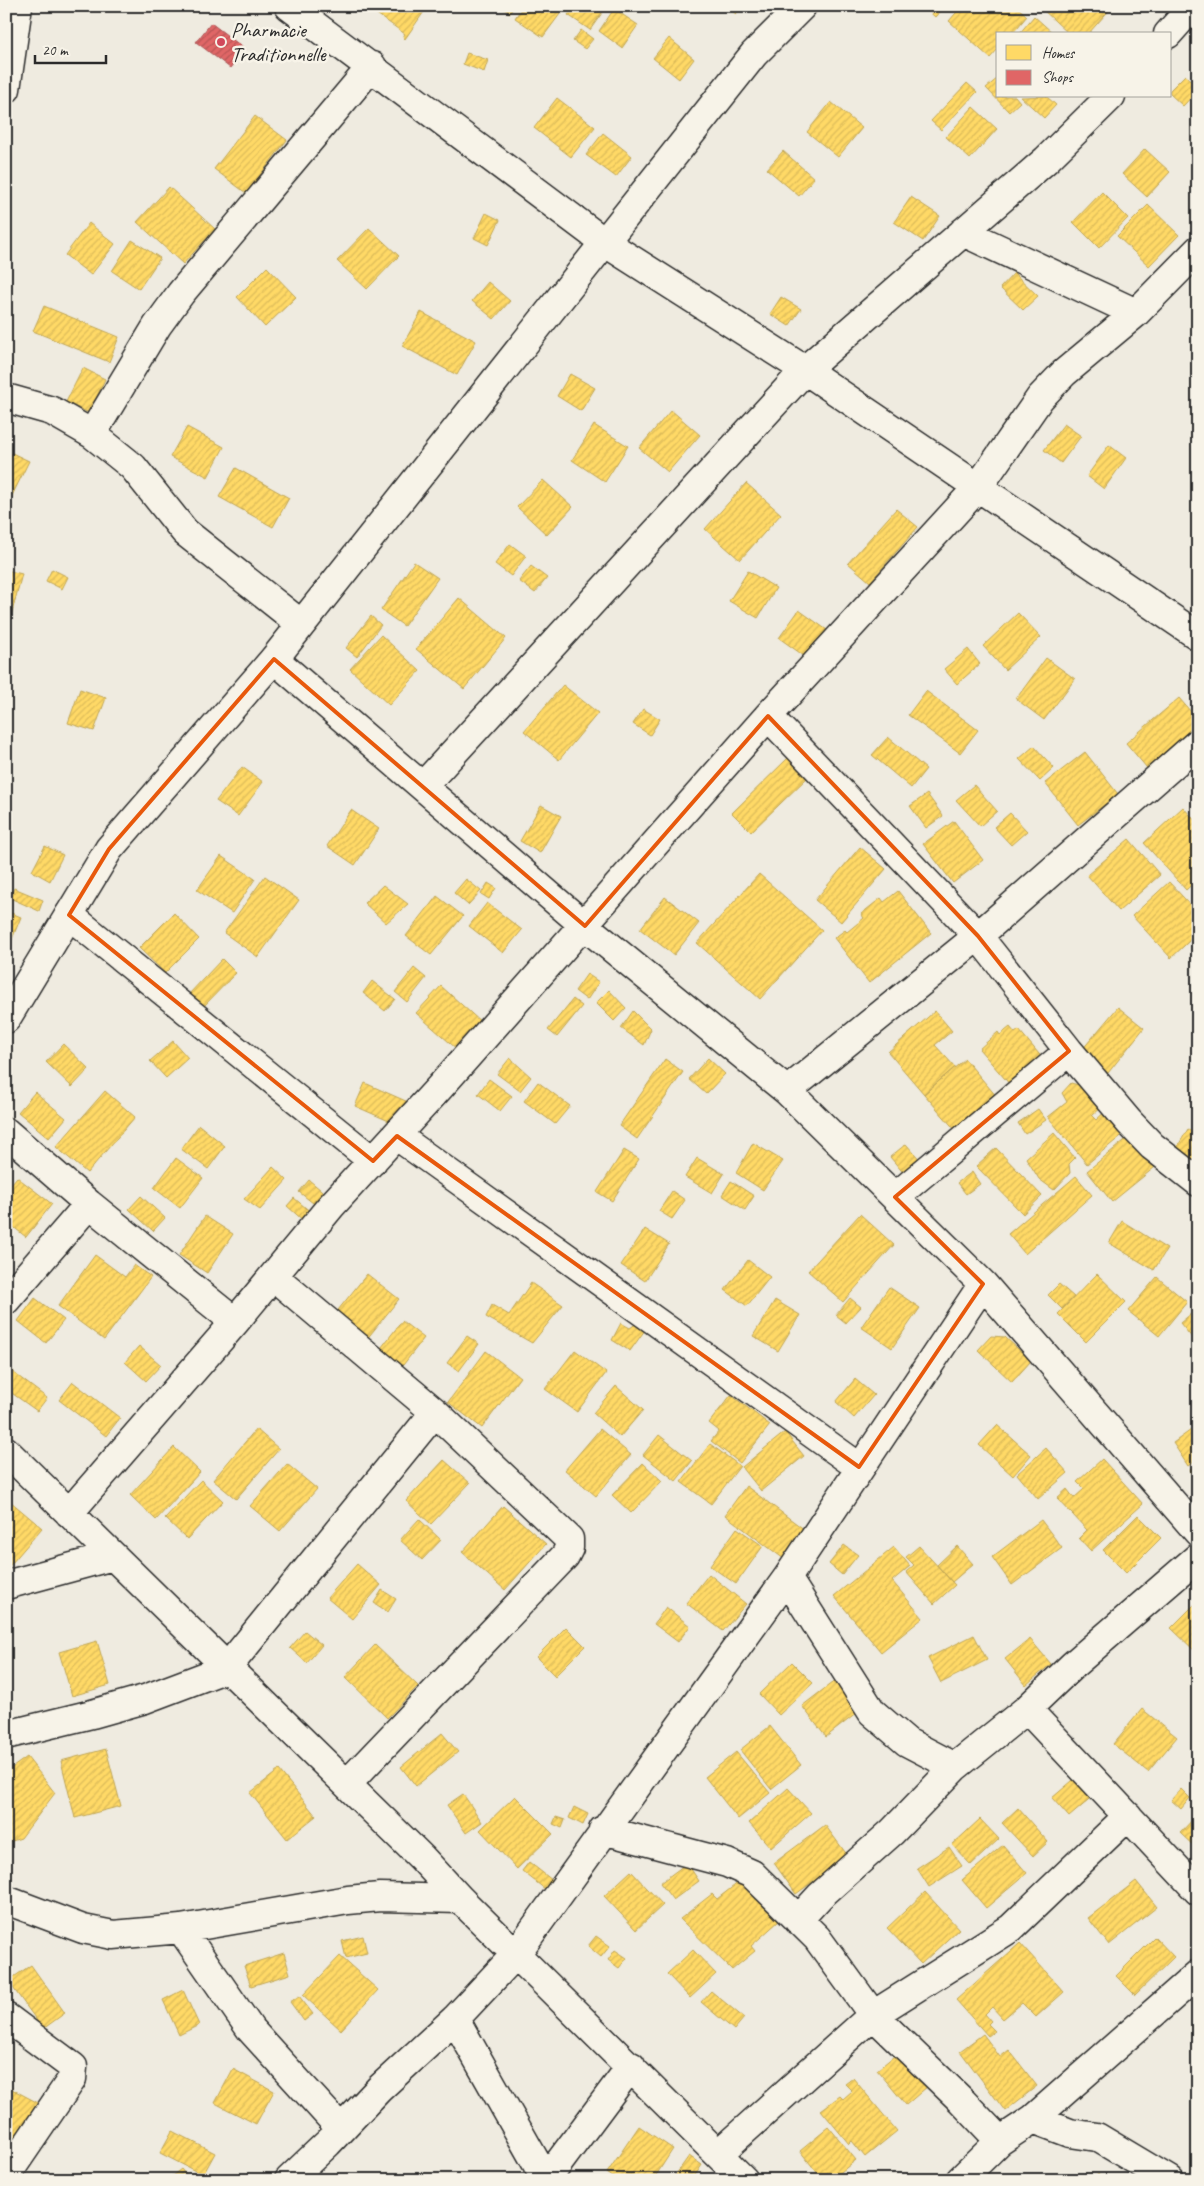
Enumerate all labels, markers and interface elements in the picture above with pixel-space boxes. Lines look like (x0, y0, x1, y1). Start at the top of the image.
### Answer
place label: Pharmacie Traditionnelle (231, 17, 327, 67)
scale bar (35, 32, 106, 64)
legend (996, 32, 1172, 98)
marker: Pharmacie Traditionnelle (215, 36, 227, 48)
text: 20 m (42, 41, 69, 60)
text: Homes (1042, 44, 1076, 63)
text: Shops (1042, 68, 1075, 87)

